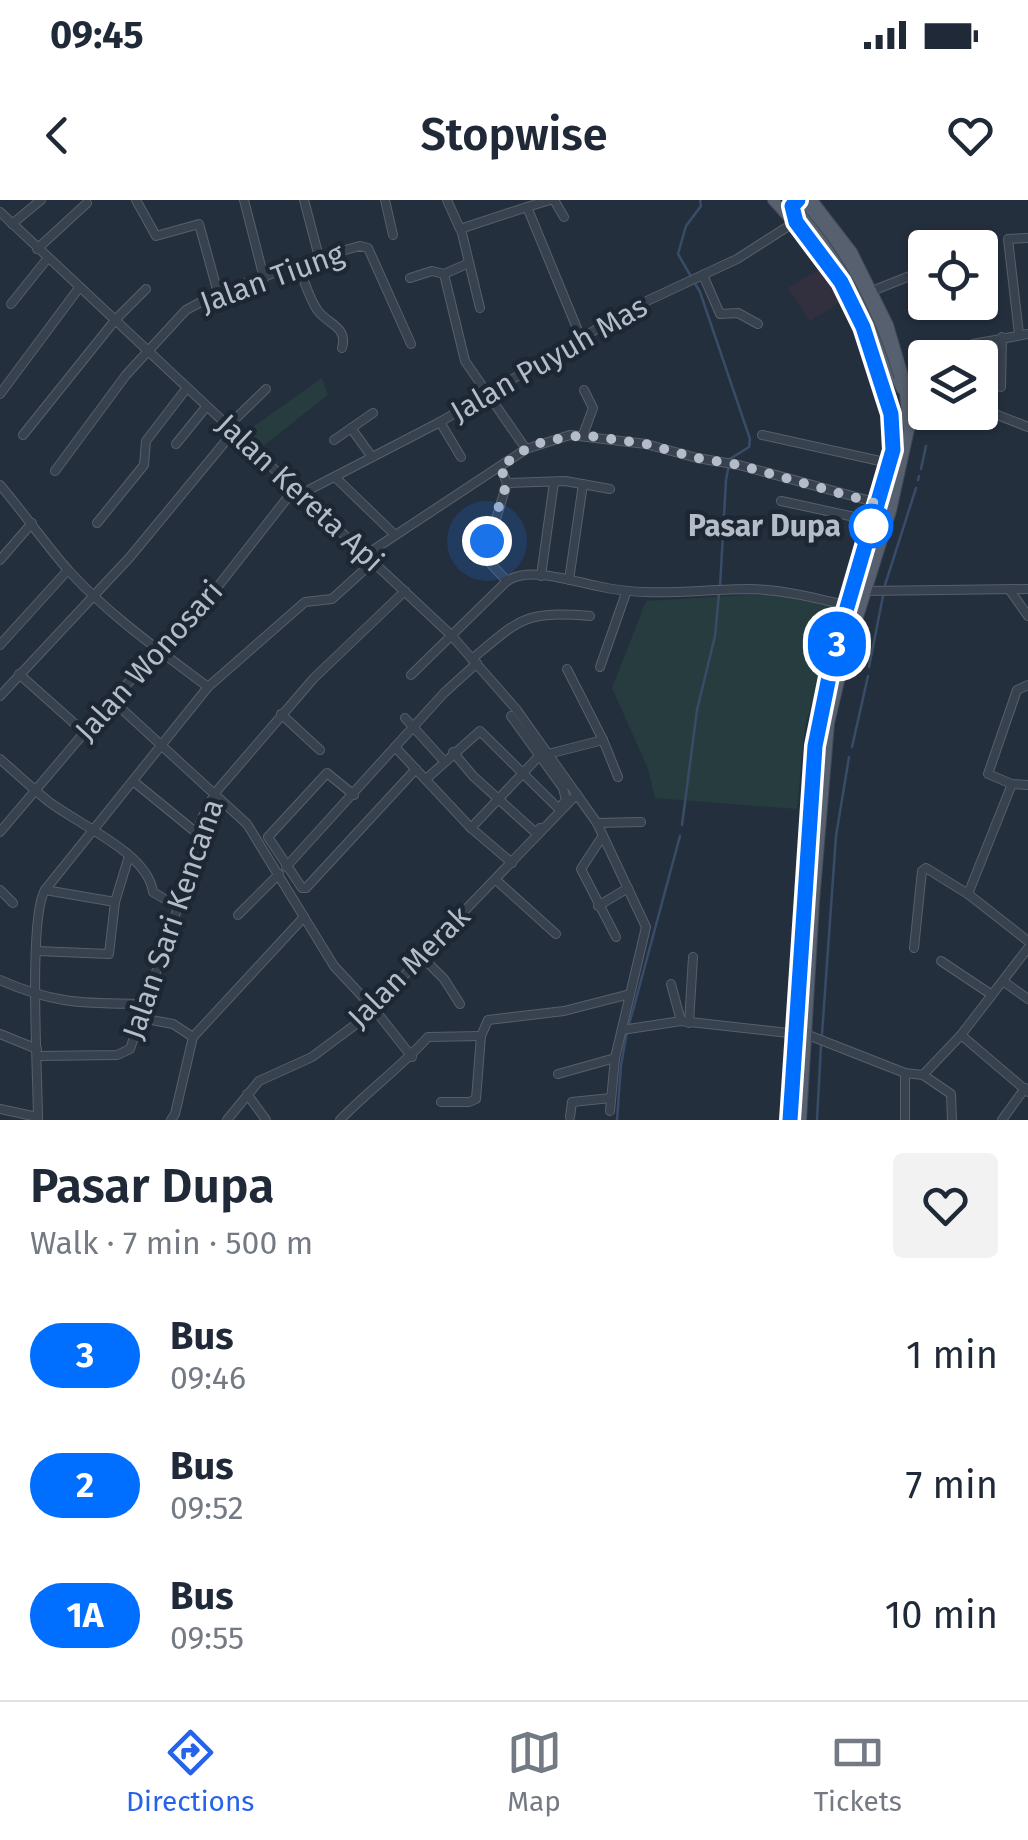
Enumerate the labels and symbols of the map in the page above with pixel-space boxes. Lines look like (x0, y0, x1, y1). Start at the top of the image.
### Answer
street label: Jalan Tiung (195, 235, 349, 321)
street label: Jalan Puyuh Mas (444, 288, 654, 430)
street label: Jalan Kereta Api (209, 407, 391, 579)
marker: Pasar Dupa (850, 505, 892, 547)
place label: Pasar Dupa (688, 508, 841, 544)
your location (462, 516, 512, 566)
street label: Jalan Wonosari (68, 574, 230, 748)
line badge: 3 (804, 612, 870, 676)
street label: Jalan Sari Kencana (115, 794, 231, 1044)
street label: Jalan Merak (341, 898, 478, 1035)

